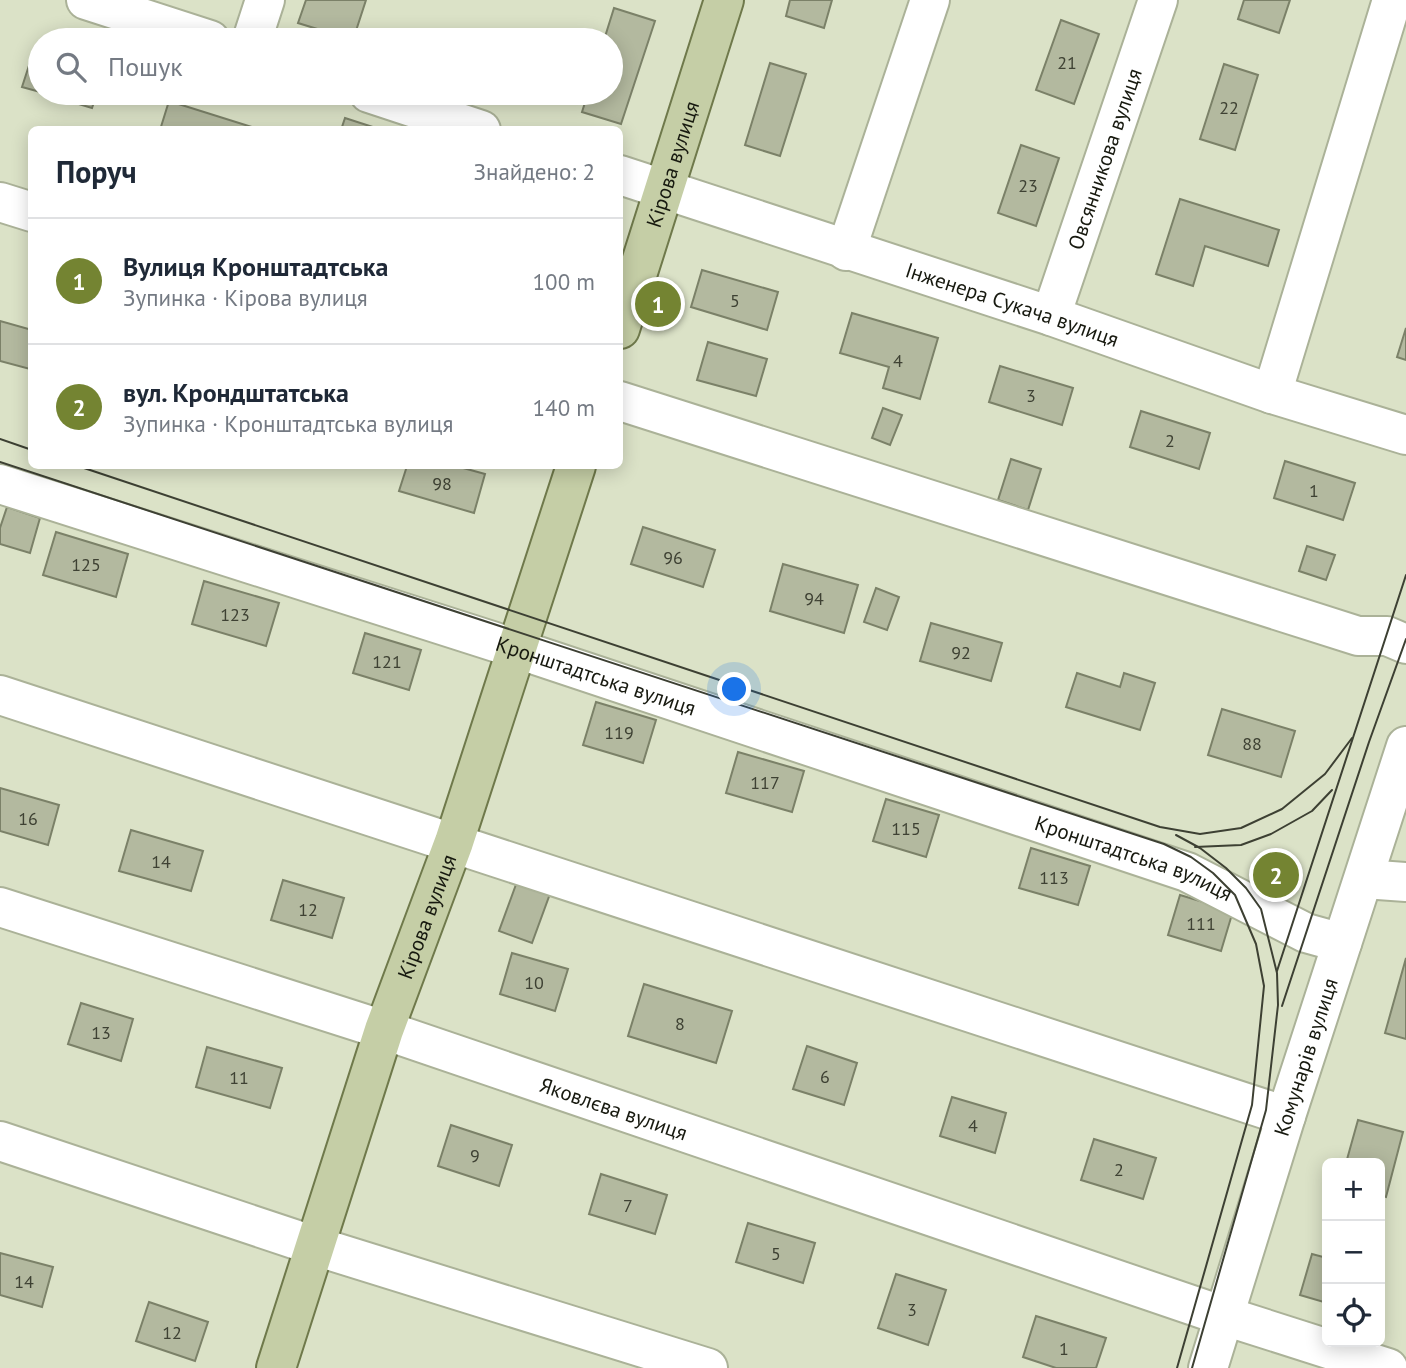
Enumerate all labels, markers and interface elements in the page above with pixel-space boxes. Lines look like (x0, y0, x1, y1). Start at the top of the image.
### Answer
search box (28, 28, 623, 105)
icon: search (52, 48, 90, 86)
text: Пошук (108, 50, 183, 83)
house number: 21 (1057, 51, 1077, 74)
street label: Овсянникова вулиця (1061, 65, 1147, 253)
house number: 22 (1219, 96, 1239, 119)
street label: Кірова вулиця (640, 97, 705, 231)
text: Поруч (56, 152, 137, 191)
text: Знайдено: 2 (474, 157, 595, 186)
house number: 23 (1018, 174, 1038, 197)
text: Вулиця Кронштадтська (123, 250, 388, 283)
street label: Інженера Сукача вулиця (902, 256, 1123, 352)
text: 1 (72, 267, 86, 296)
text: 100 m (533, 267, 595, 296)
pin: 1 (635, 278, 681, 330)
text: Зупинка · Кірова вулиця (123, 283, 368, 312)
house number: 5 (730, 289, 740, 312)
house number: 4 (893, 349, 903, 372)
text: вул. Крондштатська (123, 376, 349, 409)
house number: 3 (1026, 384, 1036, 407)
text: 2 (72, 393, 86, 422)
text: 140 m (533, 393, 595, 422)
text: Зупинка · Кронштадтська вулиця (123, 409, 453, 438)
house number: 2 (1165, 429, 1175, 452)
house number: 98 (432, 472, 452, 495)
house number: 1 (1309, 479, 1319, 502)
house number: 96 (663, 546, 683, 569)
house number: 125 (71, 553, 101, 576)
house number: 94 (804, 587, 824, 610)
house number: 123 (220, 603, 250, 626)
street label: Кронштадтська вулиця (493, 630, 700, 721)
house number: 92 (951, 641, 971, 664)
house number: 121 (372, 650, 402, 673)
your location (717, 672, 751, 706)
house number: 119 (604, 721, 634, 744)
house number: 88 (1242, 732, 1262, 755)
house number: 117 (750, 771, 780, 794)
house number: 16 (18, 807, 38, 830)
street label: Кронштадтська вулиця (1031, 809, 1237, 907)
house number: 115 (891, 817, 921, 840)
pin: 2 (1253, 849, 1299, 901)
house number: 14 (151, 850, 171, 873)
street label: Кірова вулиця (391, 850, 462, 983)
house number: 113 (1039, 866, 1069, 889)
house number: 12 (298, 898, 318, 921)
house number: 111 (1186, 912, 1216, 935)
house number: 10 (524, 971, 544, 994)
street label: Комунарів вулиця (1267, 974, 1343, 1139)
house number: 8 (675, 1012, 685, 1035)
house number: 13 (91, 1021, 111, 1044)
house number: 6 (820, 1065, 830, 1088)
house number: 11 (229, 1066, 249, 1089)
street label: Яковлєва вулиця (537, 1071, 691, 1146)
house number: 4 (968, 1114, 978, 1137)
house number: 9 (470, 1144, 480, 1167)
house number: 2 (1114, 1158, 1124, 1181)
map controls (1322, 1158, 1385, 1347)
button: + (1322, 1158, 1385, 1221)
house number: 7 (623, 1194, 633, 1217)
button: − (1322, 1221, 1385, 1284)
house number: 5 (771, 1242, 781, 1265)
house number: 14 (14, 1270, 34, 1293)
button: locate (1322, 1284, 1385, 1347)
house number: 3 (907, 1298, 917, 1321)
house number: 12 (162, 1321, 182, 1344)
house number: 1 (1059, 1337, 1069, 1360)

